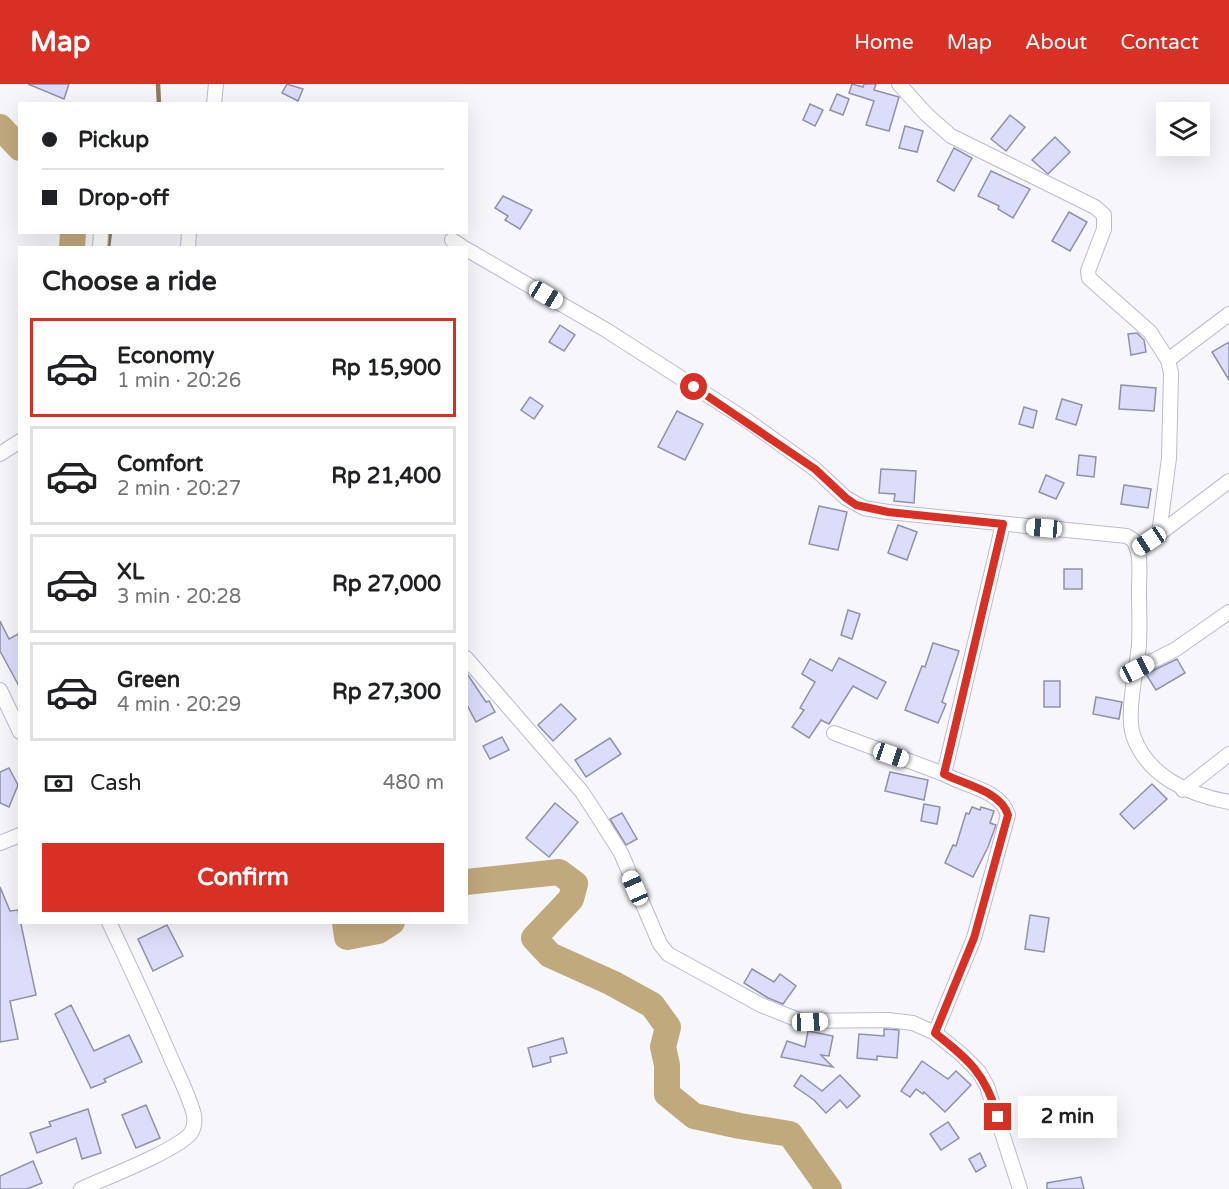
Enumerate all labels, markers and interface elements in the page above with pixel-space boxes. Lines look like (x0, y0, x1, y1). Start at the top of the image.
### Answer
text: Map (30, 25, 90, 59)
text: Home (854, 30, 914, 55)
text: Map (947, 30, 992, 55)
text: About (1025, 30, 1087, 55)
text: Contact (1120, 30, 1199, 55)
map controls (1156, 102, 1210, 156)
button: layers (1156, 102, 1210, 156)
text: Pickup (78, 127, 149, 153)
text: Drop-off (78, 185, 169, 211)
text: Choose a ride (42, 265, 217, 298)
car (526, 278, 566, 312)
icon: car (45, 341, 99, 395)
text: Economy (117, 343, 214, 369)
text: Rp 15,900 (331, 355, 441, 381)
text: 1 min · 20:26 (117, 369, 241, 393)
route start (680, 373, 707, 400)
icon: car (45, 449, 99, 503)
text: Comfort (117, 451, 203, 477)
text: Rp 21,400 (331, 463, 441, 489)
text: 2 min · 20:27 (117, 477, 241, 501)
car (1025, 517, 1063, 539)
car (1129, 523, 1169, 559)
icon: car (45, 557, 99, 611)
text: XL (117, 559, 144, 585)
text: Rp 27,000 (332, 571, 441, 597)
text: 3 min · 20:28 (117, 585, 241, 609)
car (1117, 653, 1157, 685)
icon: car (45, 665, 99, 719)
text: Green (117, 667, 180, 693)
text: Rp 27,300 (332, 679, 441, 705)
text: 4 min · 20:29 (117, 693, 241, 717)
car (871, 741, 911, 769)
icon: cash (42, 767, 75, 800)
text: Cash (90, 770, 142, 796)
text: 480 m (383, 771, 444, 795)
button: Confirm (42, 843, 444, 912)
car (619, 868, 651, 908)
car (792, 1012, 828, 1032)
callout: 2 min (1019, 1096, 1118, 1138)
route end (984, 1103, 1011, 1130)
text: 2 min (1041, 1105, 1094, 1129)

